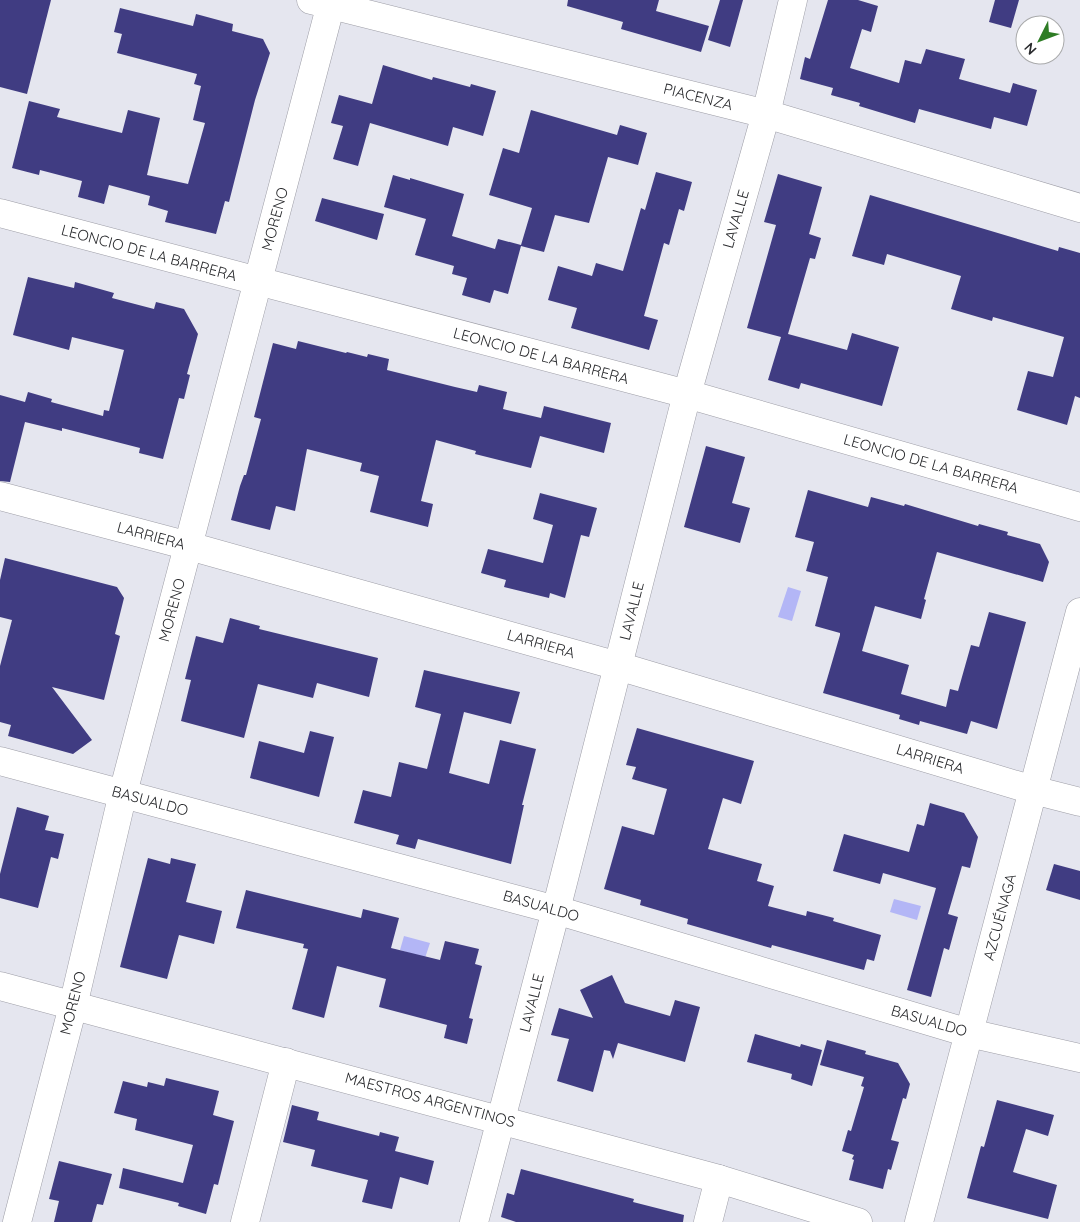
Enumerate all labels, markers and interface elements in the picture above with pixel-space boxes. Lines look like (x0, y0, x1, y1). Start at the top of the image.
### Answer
north arrow (1015, 15, 1065, 65)
text: N (1020, 39, 1040, 59)
street label: PIACENZA (661, 79, 735, 114)
street label: MORENO (257, 185, 292, 253)
street label: LAVALLE (718, 187, 753, 250)
street label: LEONCIO DE LA BARRERA (59, 220, 239, 285)
street label: LEONCIO DE LA BARRERA (451, 323, 631, 388)
street label: LEONCIO DE LA BARRERA (841, 429, 1021, 498)
street label: LARRIERA (115, 517, 188, 554)
street label: MORENO (154, 576, 189, 644)
street label: LAVALLE (615, 579, 648, 642)
street label: LARRIERA (505, 625, 578, 662)
street label: LARRIERA (894, 739, 967, 778)
street label: BASUALDO (110, 781, 190, 820)
street label: AZCUÉNAGA (979, 871, 1020, 962)
street label: BASUALDO (501, 886, 581, 925)
street label: MORENO (55, 969, 90, 1037)
street label: LAVALLE (515, 971, 548, 1034)
street label: BASUALDO (889, 1001, 969, 1040)
street label: MAESTROS ARGENTINOS (343, 1068, 517, 1131)

